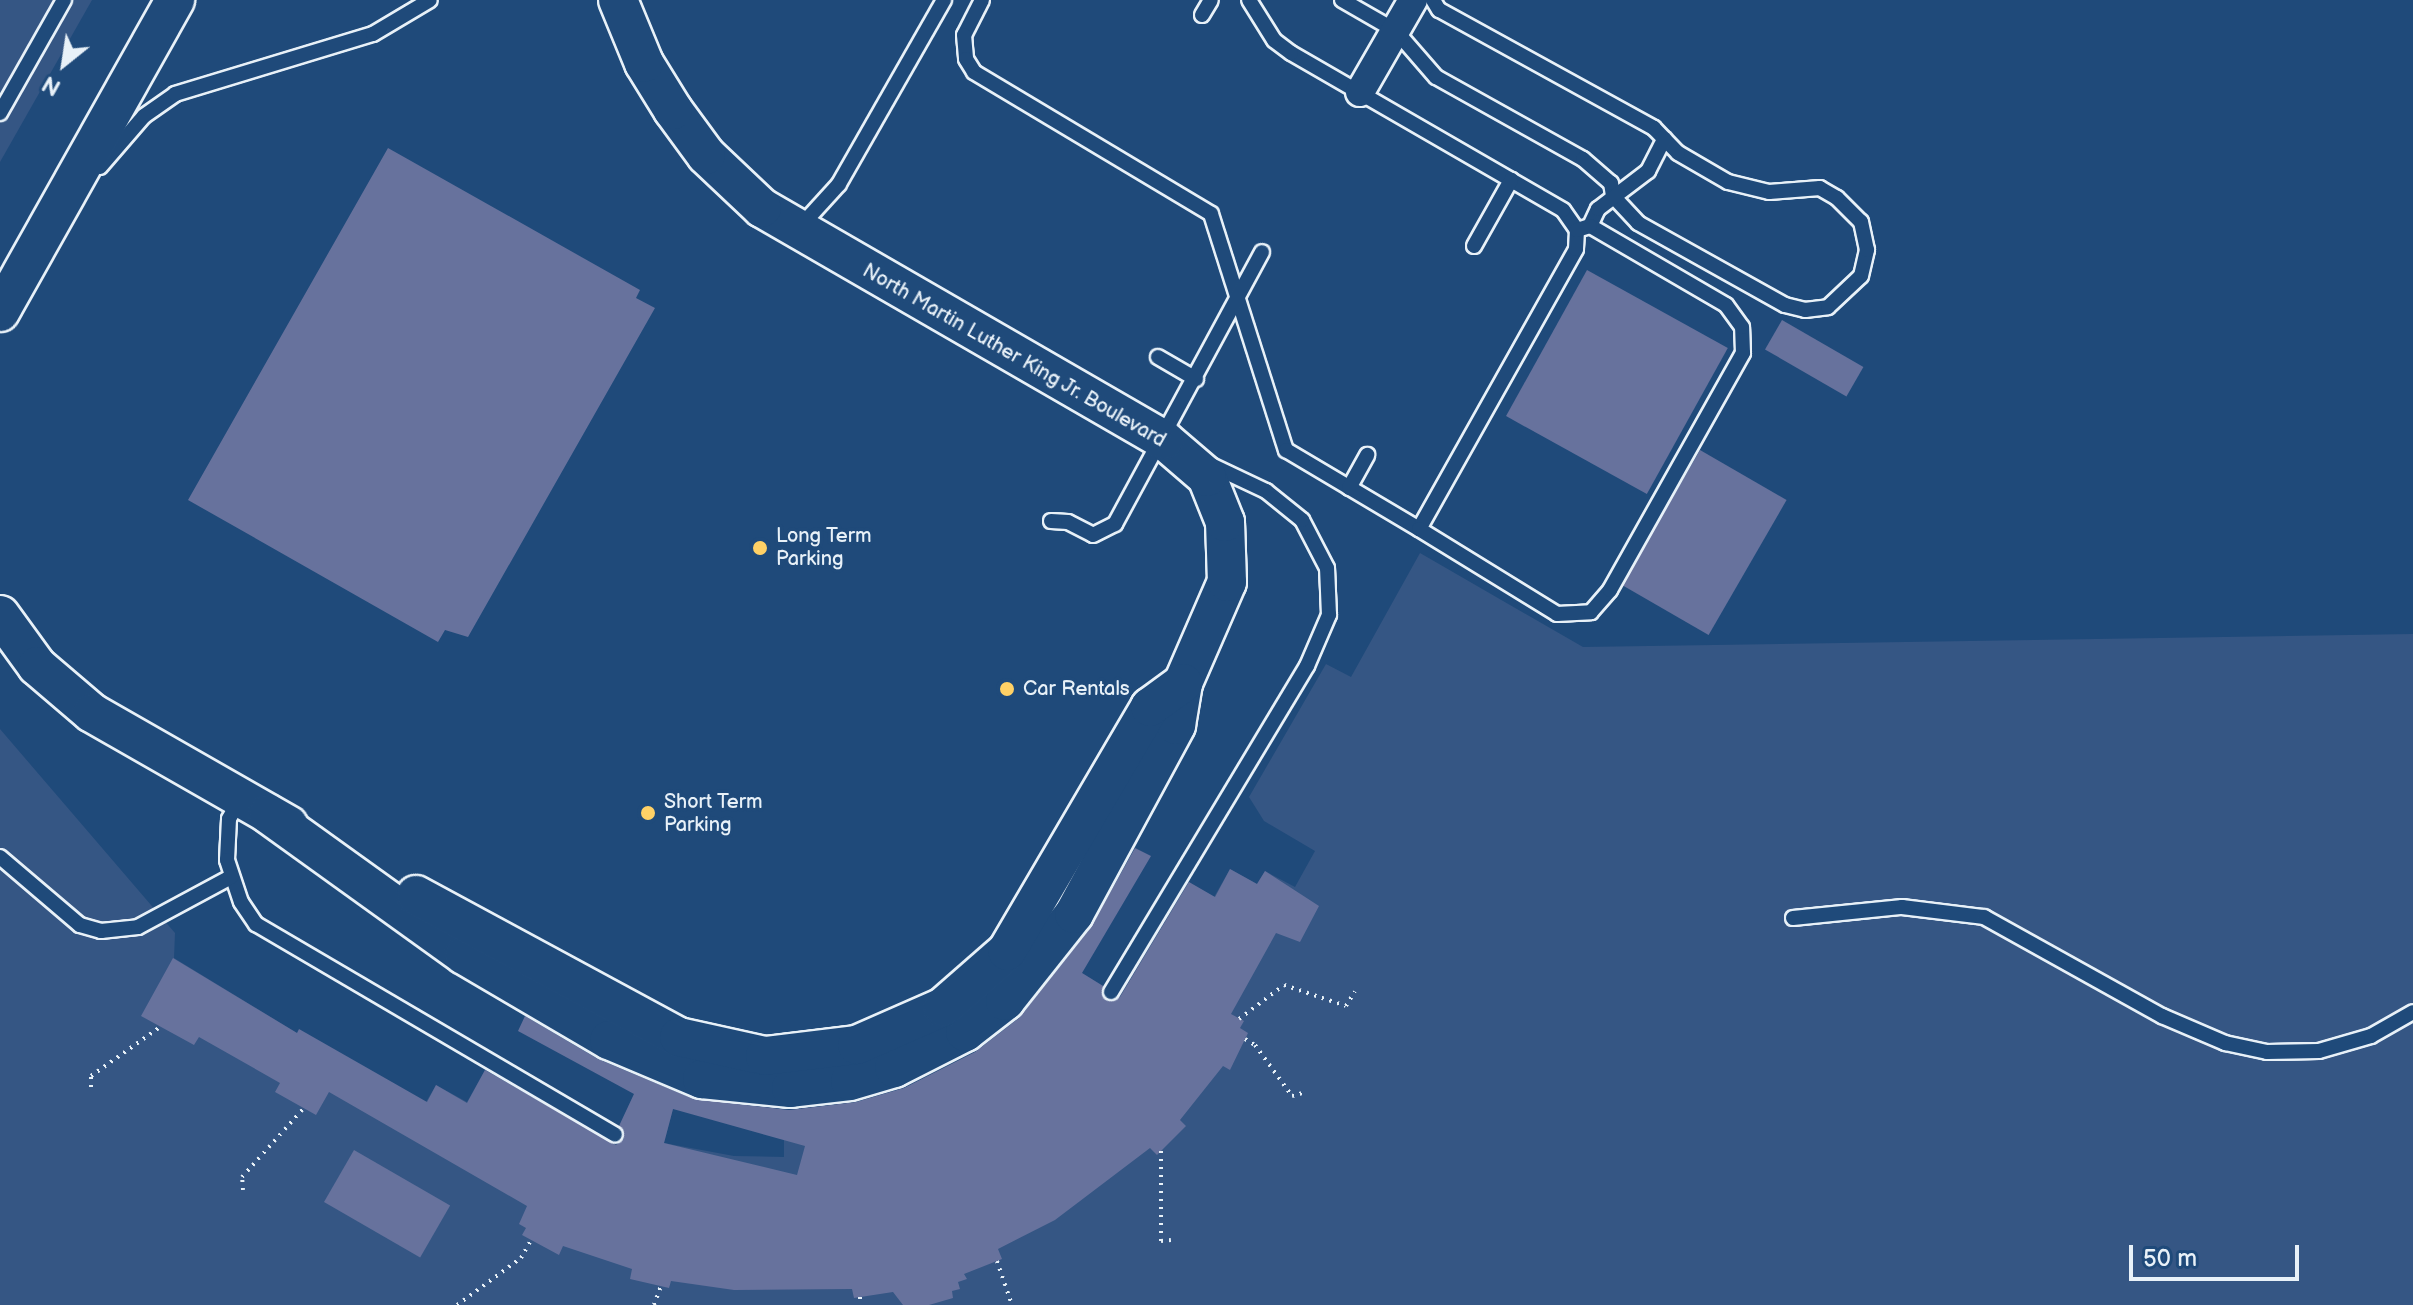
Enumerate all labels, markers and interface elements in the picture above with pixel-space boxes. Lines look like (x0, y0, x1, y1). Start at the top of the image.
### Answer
north arrow (24, 24, 104, 104)
text: N (38, 69, 66, 101)
street label: North Martin Luther King Jr. Boulevard (858, 259, 1170, 453)
place label: Long Term Parking (776, 524, 872, 571)
marker: Long Term Parking (751, 539, 769, 557)
place label: Car Rentals (1023, 677, 1130, 701)
marker: Car Rentals (998, 680, 1016, 698)
place label: Short Term Parking (664, 790, 763, 837)
marker: Short Term Parking (639, 804, 657, 822)
scale bar (2133, 1229, 2303, 1279)
text: 50 m (2143, 1244, 2197, 1273)

